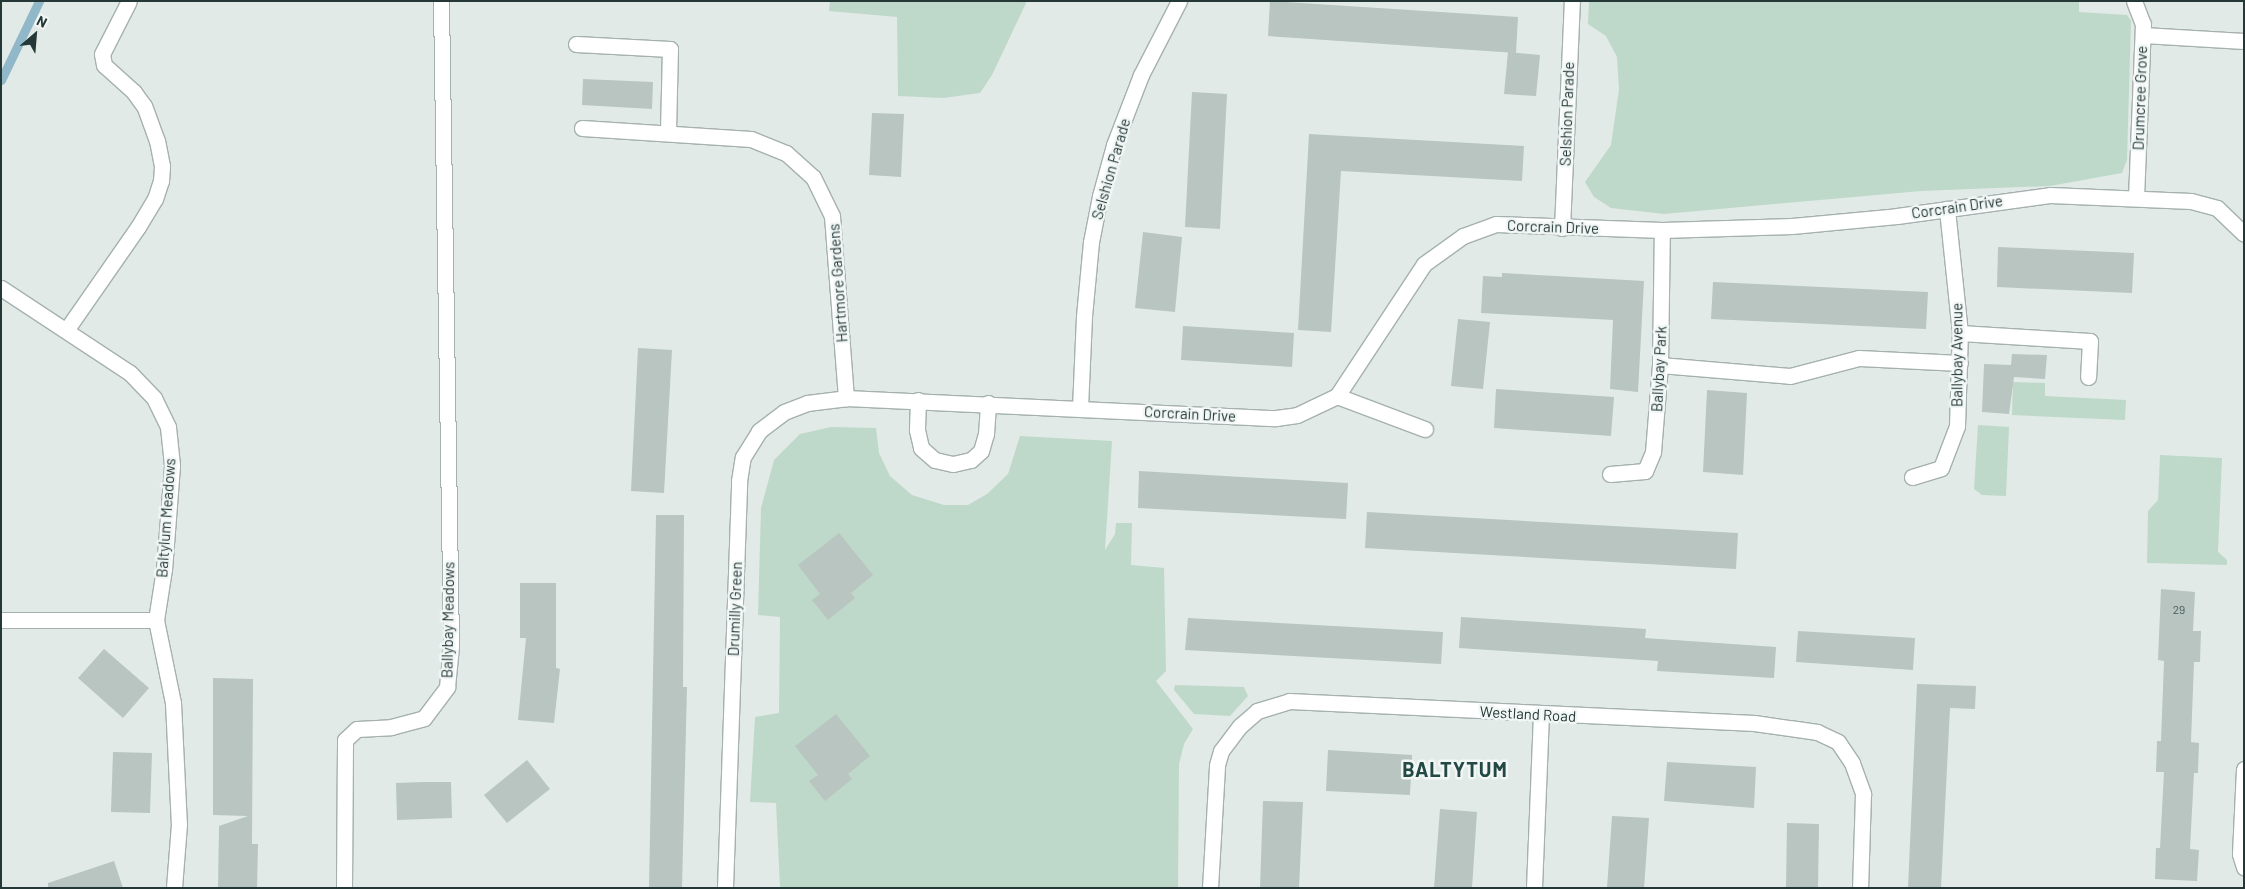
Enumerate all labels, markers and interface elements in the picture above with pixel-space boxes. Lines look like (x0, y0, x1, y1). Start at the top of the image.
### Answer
north arrow (10, 10, 60, 60)
text: N (34, 12, 50, 31)
street label: Drumcree Grove (2129, 45, 2151, 151)
street label: Selshion Parade (1556, 62, 1578, 166)
street label: Selshion Parade (1088, 116, 1134, 222)
street label: Corcrain Drive (1910, 192, 2004, 222)
street label: Corcrain Drive (1507, 216, 1599, 238)
street label: Hartmore Gardens (825, 223, 851, 343)
street label: Ballybay Avenue (1948, 303, 1966, 407)
street label: Ballybay Park (1648, 326, 1670, 412)
street label: Corcrain Drive (1144, 403, 1236, 425)
street label: Baltylum Meadows (153, 458, 179, 578)
street label: Drumilly Green (724, 561, 746, 657)
street label: Ballybay Meadows (438, 562, 458, 678)
house number: 29 (2173, 603, 2185, 617)
street label: Westland Road (1479, 702, 1577, 726)
district label: BALTYTUM (1401, 757, 1509, 781)

